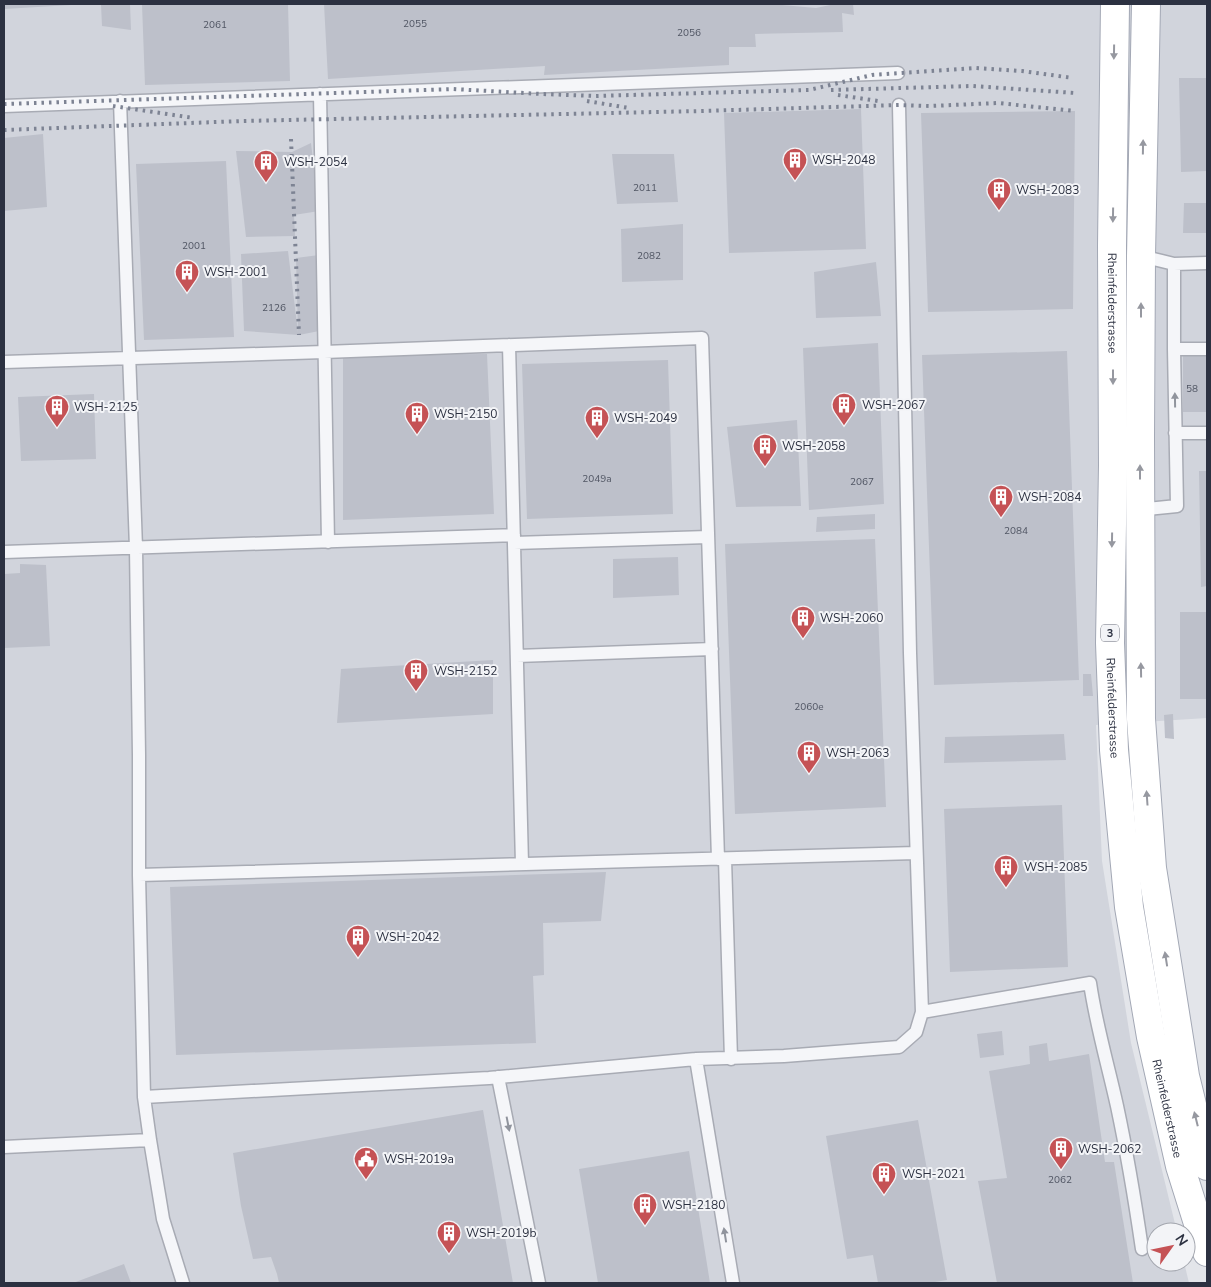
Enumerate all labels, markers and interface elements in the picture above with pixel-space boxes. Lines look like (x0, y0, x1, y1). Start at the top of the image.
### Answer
house number: 2055 (403, 17, 427, 31)
house number: 2061 (203, 18, 227, 32)
house number: 2056 (677, 26, 701, 40)
one-way arrow (1110, 45, 1118, 61)
one-way arrow (1140, 139, 1148, 155)
building icon: WSH-2048 (782, 147, 808, 181)
building icon: WSH-2054 (253, 149, 279, 183)
place label: WSH-2048 (812, 152, 875, 168)
place label: WSH-2054 (284, 154, 347, 170)
building icon: WSH-2083 (986, 177, 1012, 211)
house number: 2011 (633, 181, 657, 195)
place label: WSH-2083 (1016, 182, 1079, 198)
one-way arrow (1109, 207, 1117, 223)
house number: 2001 (182, 239, 206, 253)
house number: 2082 (637, 249, 661, 263)
street label: Rheinfelderstrasse (1104, 253, 1120, 353)
building icon: WSH-2001 (174, 259, 200, 293)
place label: WSH-2001 (204, 264, 267, 280)
house number: 2126 (262, 301, 286, 315)
one-way arrow (1137, 302, 1145, 318)
one-way arrow (1109, 370, 1117, 386)
house number: 58 (1186, 382, 1198, 396)
building icon: WSH-2067 (831, 392, 857, 426)
one-way arrow (1170, 392, 1178, 408)
building icon: WSH-2125 (44, 394, 70, 428)
place label: WSH-2067 (862, 397, 925, 413)
place label: WSH-2125 (74, 399, 137, 415)
building icon: WSH-2150 (404, 401, 430, 435)
building icon: WSH-2049 (584, 405, 610, 439)
place label: WSH-2150 (434, 406, 497, 422)
place label: WSH-2049 (614, 410, 677, 426)
building icon: WSH-2058 (752, 433, 778, 467)
place label: WSH-2058 (782, 438, 845, 454)
one-way arrow (1136, 464, 1144, 480)
house number: 2049a (582, 472, 612, 486)
house number: 2067 (850, 475, 874, 489)
building icon: WSH-2084 (988, 484, 1014, 518)
place label: WSH-2084 (1018, 489, 1081, 505)
house number: 2084 (1004, 524, 1028, 538)
one-way arrow (1107, 532, 1115, 548)
building icon: WSH-2060 (790, 605, 816, 639)
place label: WSH-2060 (820, 610, 883, 626)
road number: 3 (1101, 624, 1119, 641)
street label: Rheinfelderstrasse (1103, 657, 1123, 759)
building icon: WSH-2152 (403, 658, 429, 692)
one-way arrow (1137, 662, 1145, 678)
place label: WSH-2152 (434, 663, 497, 679)
house number: 2060e (794, 700, 824, 714)
building icon: WSH-2063 (796, 740, 822, 774)
place label: WSH-2063 (826, 745, 889, 761)
one-way arrow (1143, 790, 1151, 806)
building icon: WSH-2085 (993, 854, 1019, 888)
place label: WSH-2085 (1024, 859, 1087, 875)
building icon: WSH-2042 (345, 924, 371, 958)
place label: WSH-2042 (376, 929, 439, 945)
one-way arrow (1161, 951, 1169, 967)
street label: Rheinfelderstrasse (1148, 1058, 1186, 1159)
one-way arrow (1192, 1111, 1200, 1126)
one-way arrow (504, 1117, 512, 1132)
building icon: WSH-2062 (1048, 1136, 1074, 1170)
place label: WSH-2062 (1078, 1141, 1141, 1157)
public building icon: WSH-2019a (353, 1146, 379, 1180)
place label: WSH-2019a (384, 1151, 454, 1167)
building icon: WSH-2021 (871, 1161, 897, 1195)
place label: WSH-2021 (902, 1166, 965, 1182)
house number: 2062 (1048, 1173, 1072, 1187)
building icon: WSH-2180 (632, 1192, 658, 1226)
place label: WSH-2180 (662, 1197, 725, 1213)
building icon: WSH-2019b (436, 1220, 462, 1254)
north arrow (1146, 1222, 1196, 1272)
place label: WSH-2019b (466, 1225, 536, 1241)
one-way arrow (721, 1227, 729, 1243)
text: N (1171, 1231, 1192, 1250)

